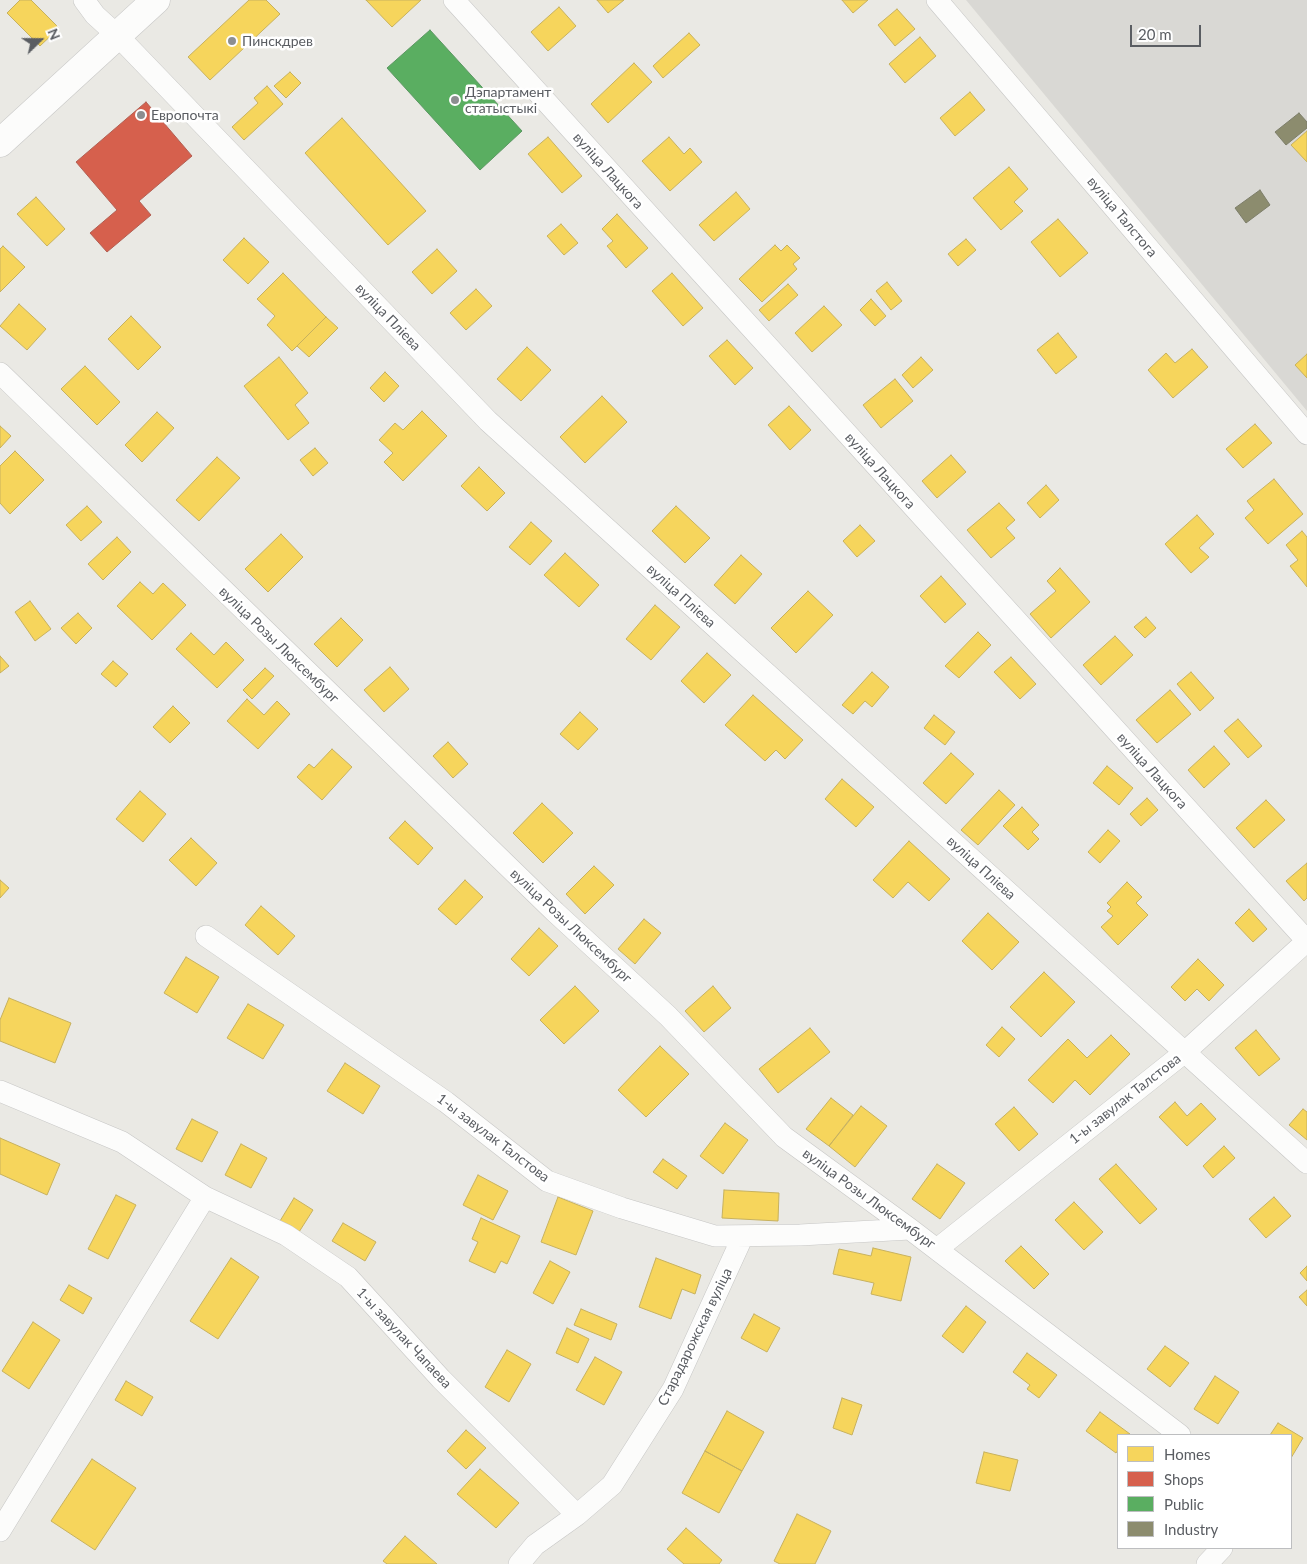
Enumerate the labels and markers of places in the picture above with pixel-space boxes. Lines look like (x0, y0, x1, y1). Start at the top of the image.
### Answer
place label: Пинскдрев (242, 33, 313, 49)
marker: Пинскдрев (226, 35, 238, 47)
place label: Дэпартамент статыстыкі (465, 84, 551, 116)
marker: Дэпартамент статыстыкі (449, 94, 461, 106)
place label: Европочта (151, 107, 219, 123)
marker: Европочта (135, 109, 147, 121)

